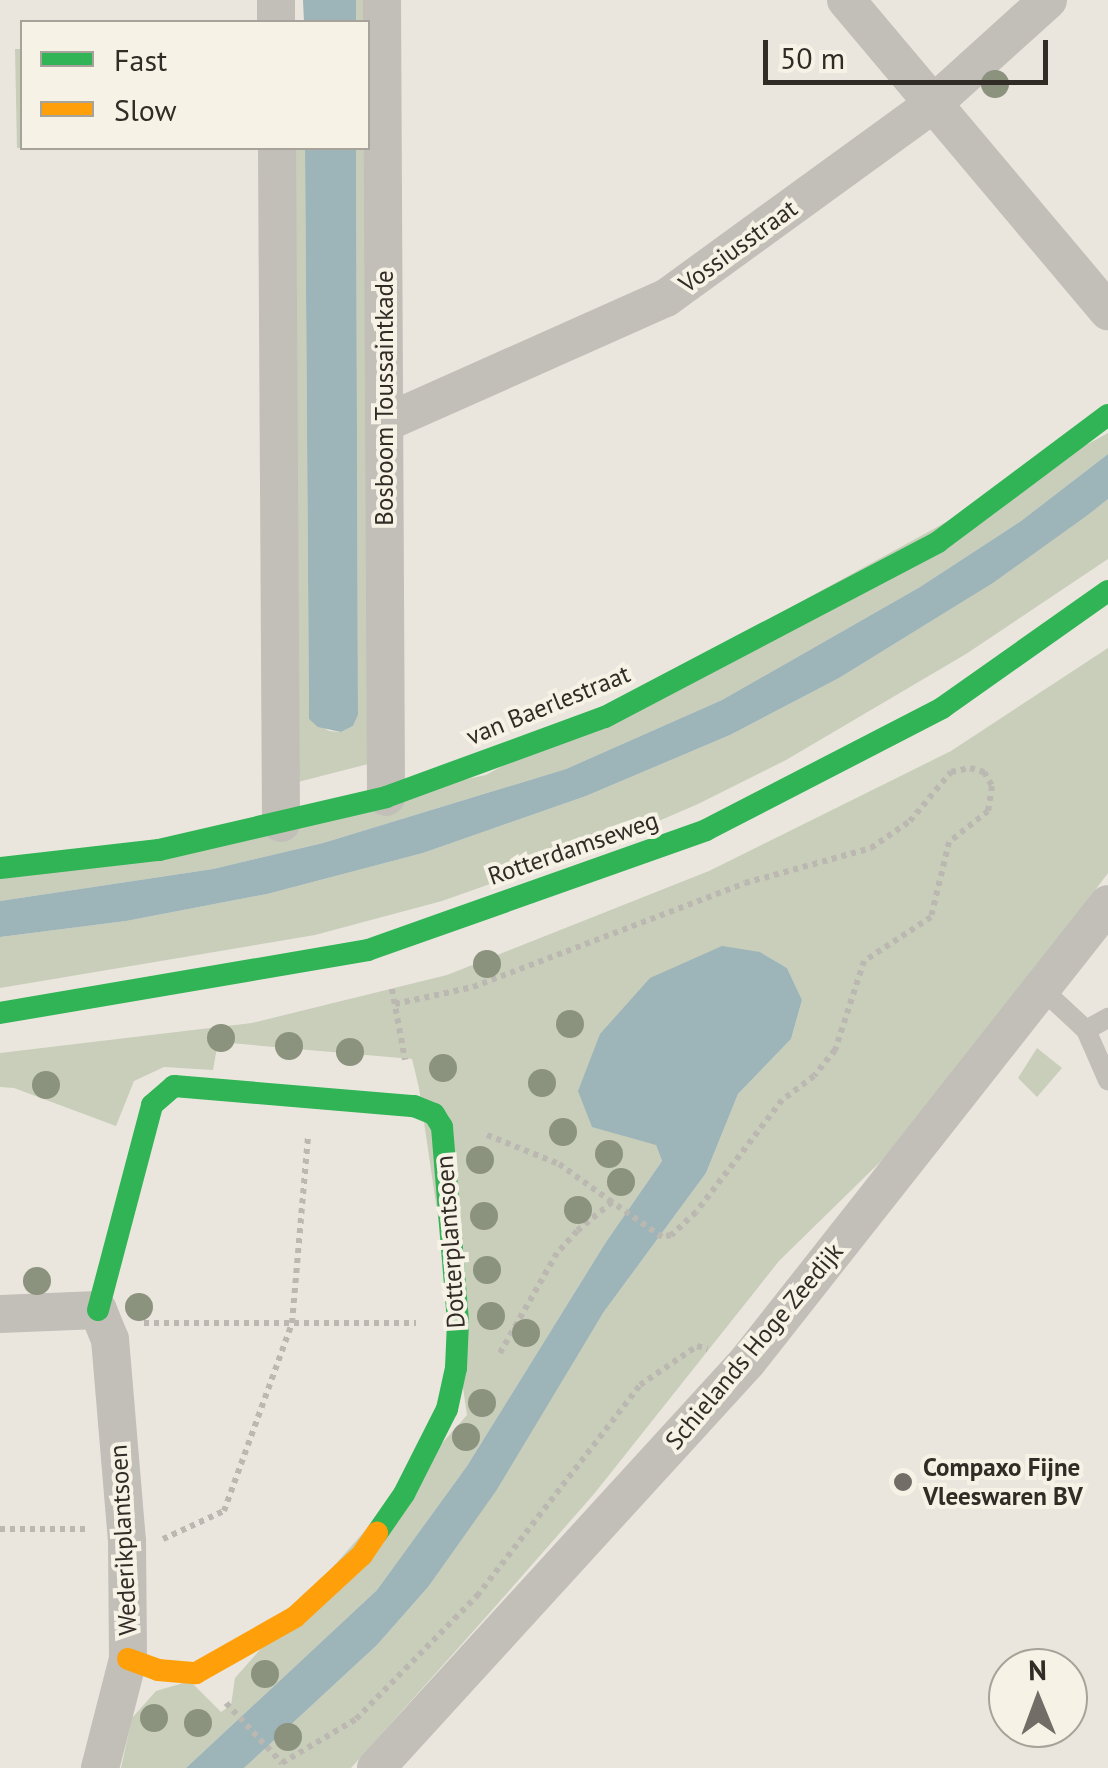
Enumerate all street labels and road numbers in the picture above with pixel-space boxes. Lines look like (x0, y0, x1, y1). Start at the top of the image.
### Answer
street label: Vossiusstraat (673, 193, 803, 299)
street label: Bosboom Toussaintkade (369, 270, 399, 526)
street label: van Baerlestraat (462, 659, 634, 751)
street label: Rotterdamseweg (484, 805, 662, 891)
street label: Dotterplantsoen (429, 1155, 471, 1329)
street label: Schielands Hoge Zeedijk (659, 1236, 849, 1456)
street label: Wederikplantsoen (103, 1444, 143, 1636)

